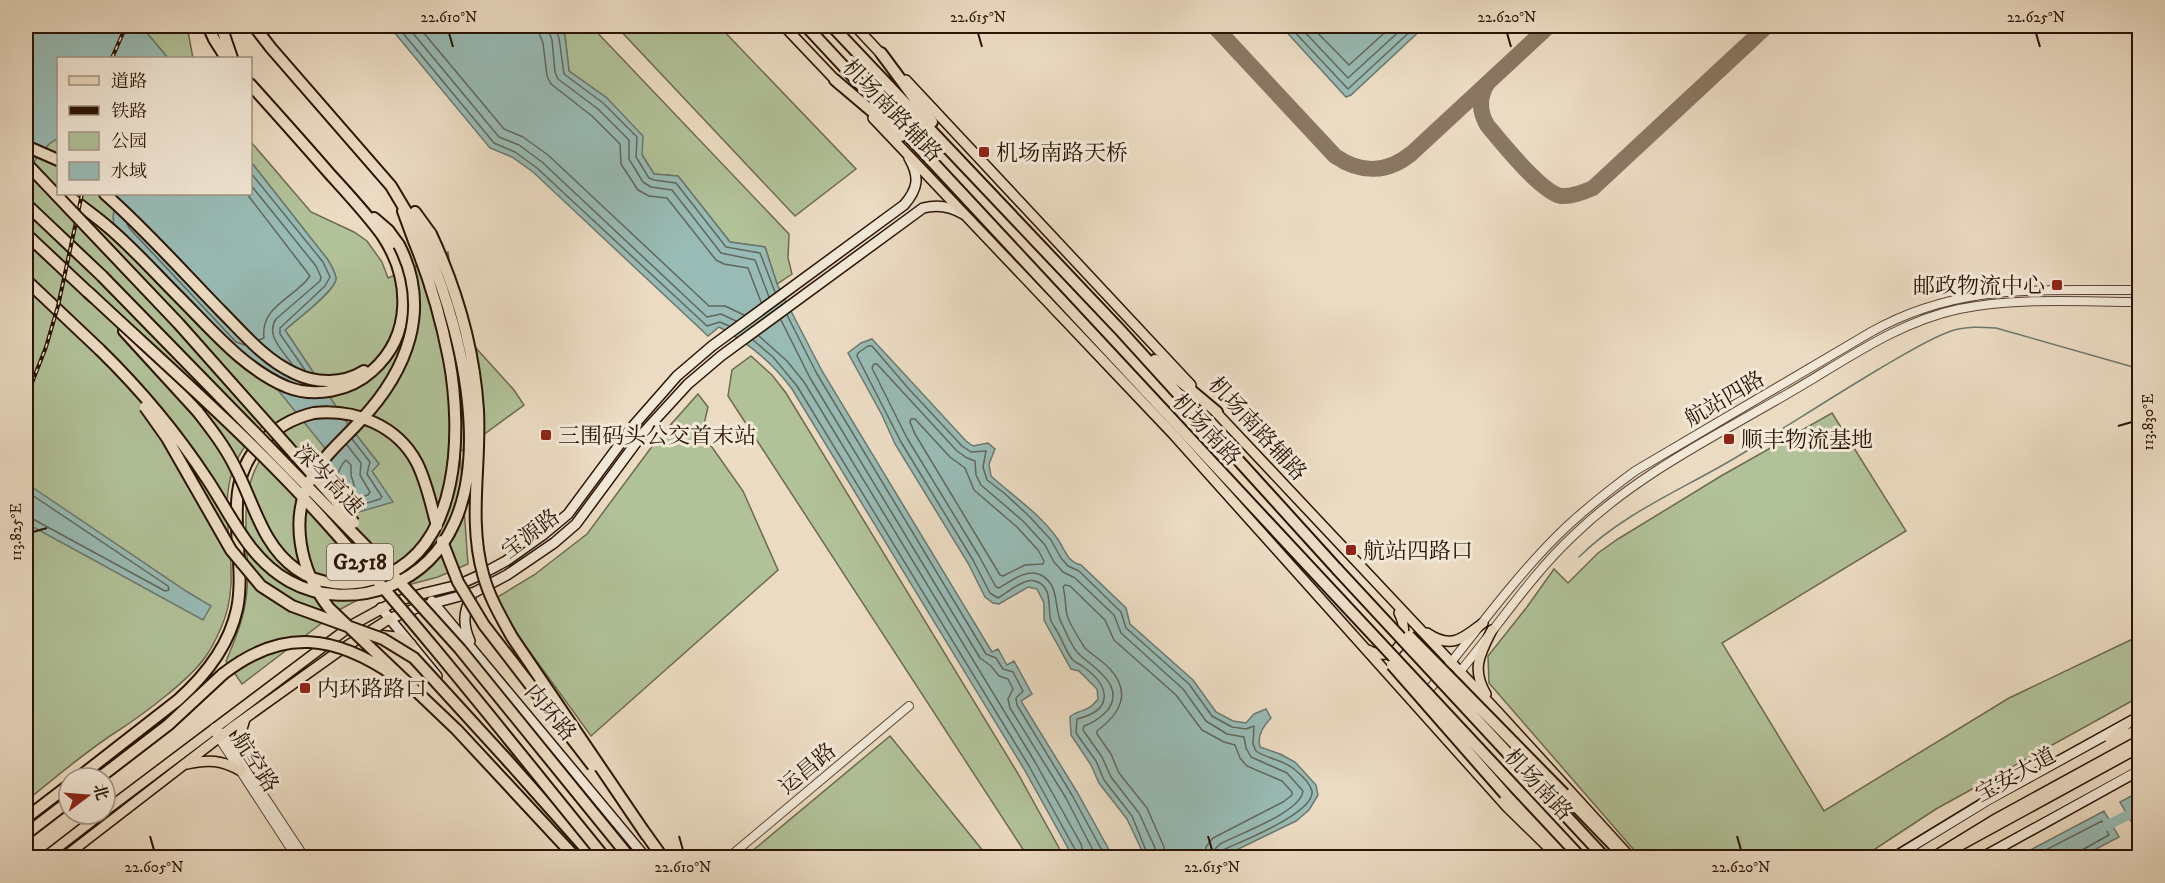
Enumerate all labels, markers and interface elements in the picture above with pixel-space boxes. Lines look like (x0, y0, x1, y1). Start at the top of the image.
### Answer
text: 22.610°N (421, 8, 477, 27)
text: 22.615°N (950, 8, 1006, 27)
text: 22.620°N (1478, 8, 1536, 27)
text: 22.625°N (2007, 8, 2065, 27)
street label: 机场南路辅路 (836, 54, 947, 168)
legend (57, 57, 252, 195)
text: 道路 (111, 71, 147, 93)
text: 铁路 (111, 101, 147, 123)
text: 公园 (111, 131, 147, 153)
place label: 机场南路天桥 (996, 140, 1128, 167)
marker: 机场南路天桥 (977, 145, 991, 159)
text: 水域 (111, 161, 147, 183)
place label: 邮政物流中心 (1913, 273, 2045, 300)
marker: 邮政物流中心 (2050, 278, 2064, 292)
street label: 航站四路 (1680, 366, 1770, 433)
street label: 机场南路辅路 (1203, 371, 1313, 485)
street label: 机场南路 (1167, 388, 1247, 470)
text: 113.830°E (2139, 393, 2158, 450)
place label: 三围码头公交首末站 (558, 423, 756, 450)
place label: 顺丰物流基地 (1741, 427, 1873, 454)
marker: 三围码头公交首末站 (539, 428, 553, 442)
marker: 顺丰物流基地 (1722, 432, 1736, 446)
street label: 深岑高速 (288, 439, 368, 521)
text: 113.825°E (7, 503, 26, 561)
street label: 宝源路 (496, 504, 565, 565)
place label: 航站四路口 (1363, 538, 1473, 565)
marker: 航站四路口 (1344, 543, 1358, 557)
road number: G2518 (327, 544, 393, 580)
place label: 内环路路口 (317, 676, 427, 703)
street label: 内环路 (518, 679, 581, 747)
marker: 内环路路口 (298, 681, 312, 695)
street label: 航空路 (225, 728, 284, 798)
street label: 运昌路 (774, 738, 842, 801)
street label: 宝安大道 (1971, 742, 2061, 808)
street label: 机场南路 (1498, 744, 1578, 826)
north arrow (57, 766, 117, 826)
text: 北 (89, 782, 112, 803)
text: 22.605°N (125, 858, 183, 877)
text: 22.610°N (655, 858, 711, 877)
text: 22.615°N (1184, 858, 1240, 877)
text: 22.620°N (1712, 858, 1770, 877)

